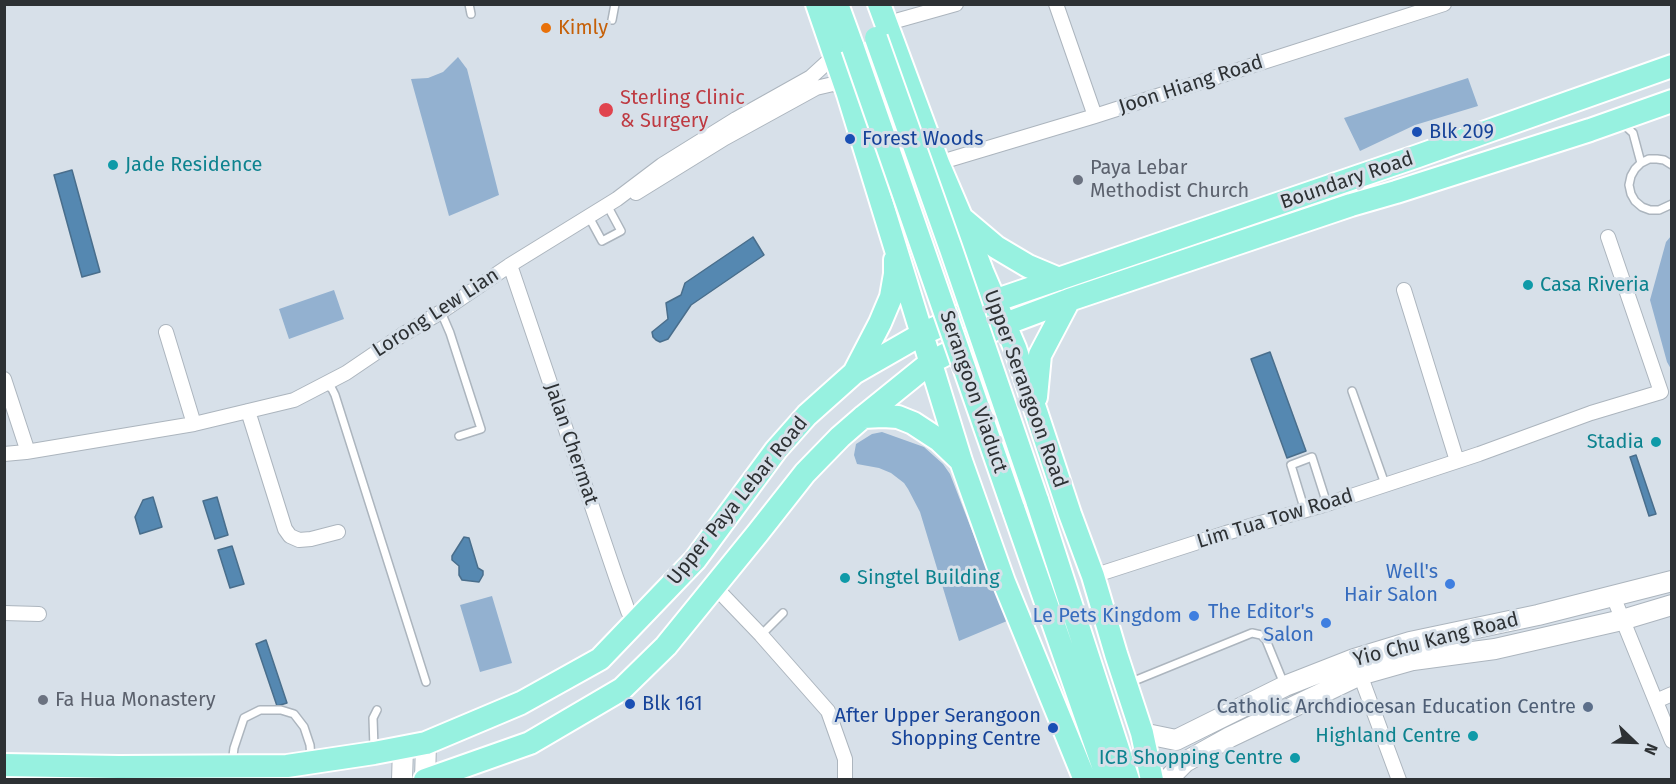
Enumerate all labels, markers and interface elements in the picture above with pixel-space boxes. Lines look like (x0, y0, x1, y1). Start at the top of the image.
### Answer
place label: Kimly (558, 16, 608, 40)
marker: Kimly (539, 21, 553, 35)
street label: Joon Hiang Road (1116, 50, 1266, 120)
place label: Sterling Clinic & Surgery (620, 86, 745, 133)
marker: Sterling Clinic & Surgery (597, 101, 615, 119)
place label: Blk 209 (1429, 120, 1494, 144)
marker: Blk 209 (1410, 125, 1424, 139)
place label: Forest Woods (862, 127, 984, 151)
marker: Forest Woods (843, 132, 857, 146)
street label: Boundary Road (1277, 147, 1417, 215)
place label: Jade Residence (125, 153, 262, 177)
place label: Paya Lebar Methodist Church (1090, 156, 1249, 203)
marker: Jade Residence (106, 158, 120, 172)
marker: Paya Lebar Methodist Church (1071, 173, 1085, 187)
street label: Lorong Lew Lian (368, 263, 504, 363)
place label: Casa Riveria (1540, 273, 1650, 297)
marker: Casa Riveria (1521, 278, 1535, 292)
street label: Upper Serangoon Road (978, 287, 1072, 491)
street label: Serangoon Viaduct (934, 308, 1012, 476)
street label: Jalan Chermat (539, 380, 603, 508)
street label: Upper Paya Lebar Road (663, 412, 813, 590)
place label: Stadia (1587, 430, 1644, 454)
marker: Stadia (1649, 435, 1663, 449)
street label: Lim Tua Tow Road (1194, 484, 1356, 554)
place label: Well's Hair Salon (1344, 560, 1438, 607)
place label: Singtel Building (857, 566, 1000, 590)
marker: Singtel Building (838, 571, 852, 585)
marker: Well's Hair Salon (1443, 577, 1457, 591)
place label: The Editor's Salon (1208, 600, 1314, 647)
place label: Le Pets Kingdom (1033, 604, 1182, 628)
street label: Yio Chu Kang Road (1351, 608, 1521, 672)
marker: Le Pets Kingdom (1187, 609, 1201, 623)
marker: The Editor's Salon (1319, 616, 1333, 630)
place label: Fa Hua Monastery (55, 688, 216, 712)
place label: Blk 161 (642, 692, 703, 716)
marker: Fa Hua Monastery (36, 693, 50, 707)
place label: Catholic Archdiocesan Education Centre (1217, 695, 1576, 719)
marker: Blk 161 (623, 697, 637, 711)
marker: Catholic Archdiocesan Education Centre (1581, 700, 1595, 714)
place label: After Upper Serangoon Shopping Centre (835, 704, 1041, 751)
north arrow (1604, 712, 1664, 772)
marker: After Upper Serangoon Shopping Centre (1046, 721, 1060, 735)
place label: Highland Centre (1315, 724, 1461, 748)
marker: Highland Centre (1466, 729, 1480, 743)
text: N (1640, 741, 1662, 758)
place label: ICB Shopping Centre (1099, 746, 1283, 770)
marker: ICB Shopping Centre (1288, 751, 1302, 765)

